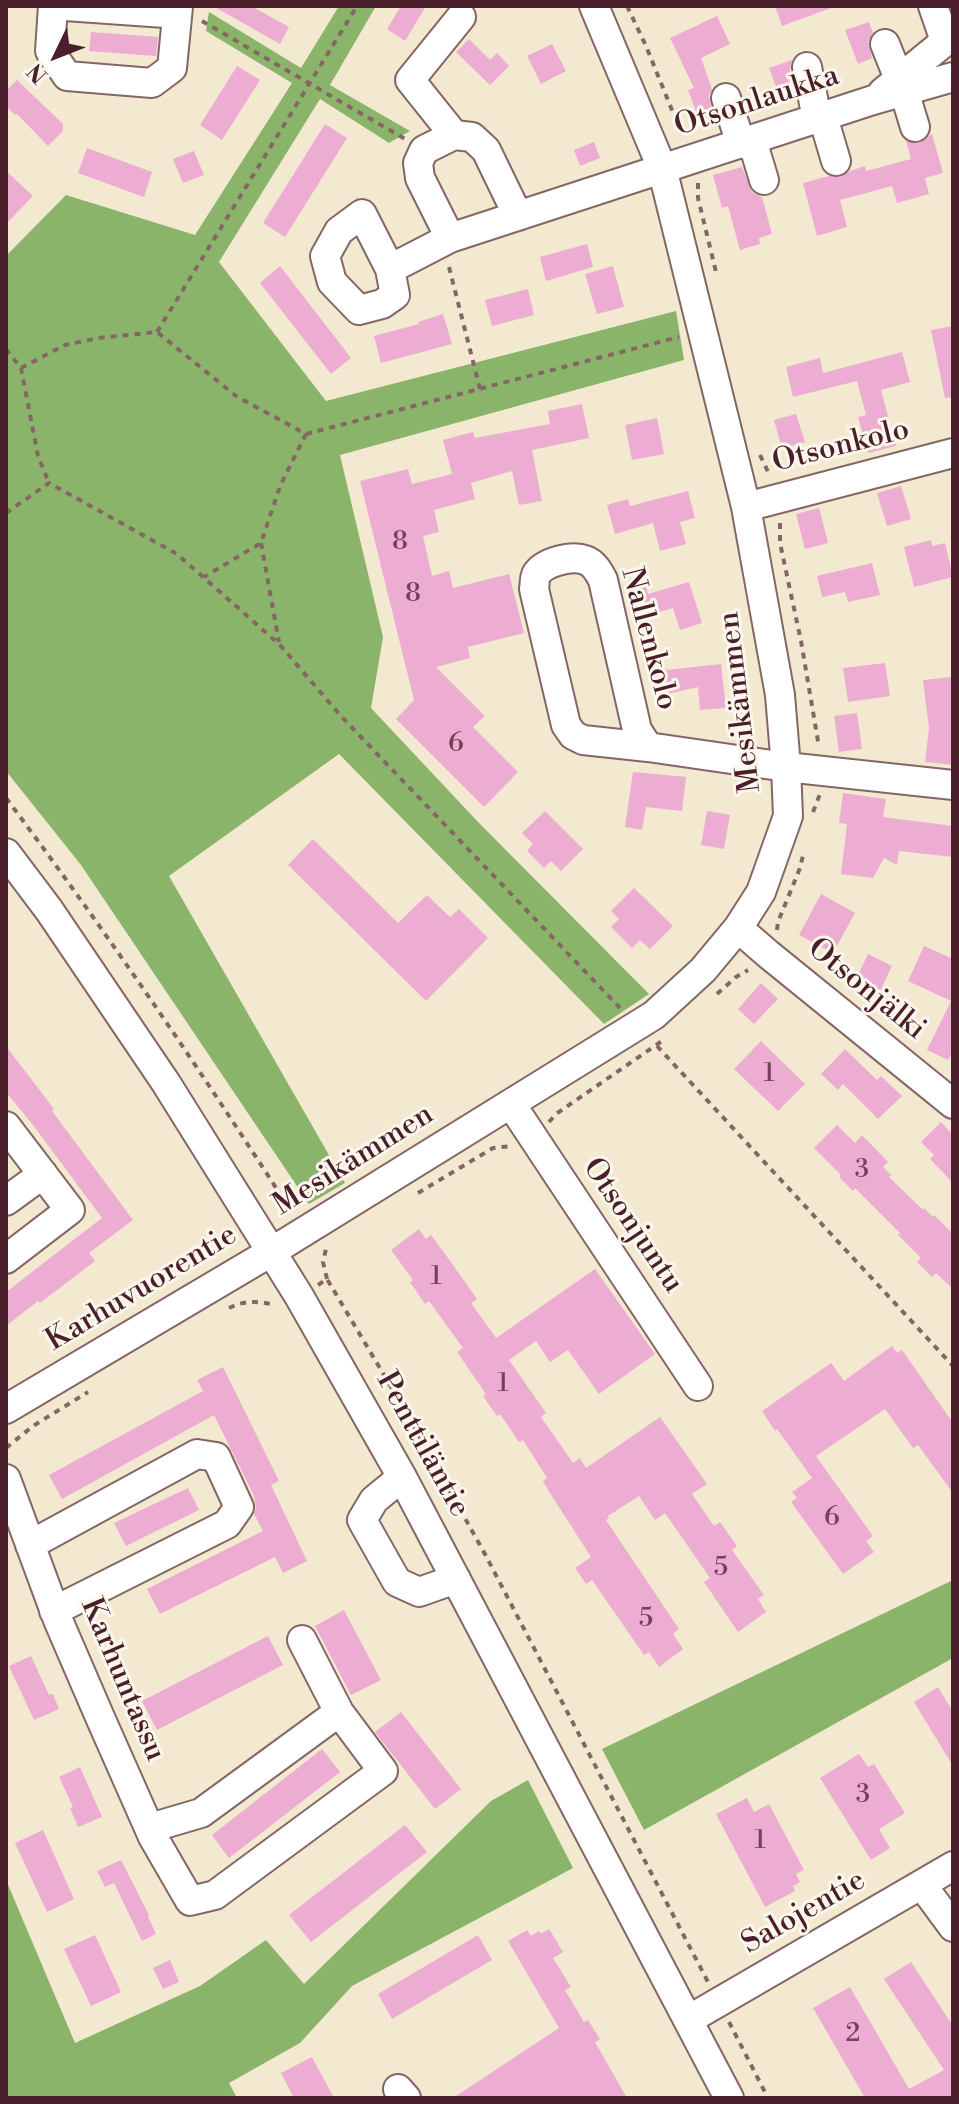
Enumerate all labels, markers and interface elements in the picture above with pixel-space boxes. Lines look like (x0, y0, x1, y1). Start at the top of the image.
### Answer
north arrow (16, 16, 96, 96)
text: N (22, 57, 54, 88)
street label: Otsonlaukka (670, 59, 844, 145)
street label: Otsonkolo (769, 413, 913, 481)
house number: 8 (392, 527, 408, 559)
street label: Nallenkolo (612, 564, 684, 714)
house number: 8 (405, 579, 421, 611)
street label: Mesikämmen (712, 609, 770, 795)
house number: 6 (448, 729, 464, 761)
street label: Otsonjälki (800, 931, 932, 1049)
house number: 1 (763, 1059, 775, 1091)
street label: Mesikämmen (267, 1097, 441, 1225)
street label: Otsonjuntu (574, 1152, 690, 1300)
house number: 3 (855, 1155, 869, 1187)
street label: Karhuvuorentie (40, 1218, 244, 1360)
house number: 1 (430, 1262, 442, 1294)
street label: Penttiläntie (367, 1366, 477, 1524)
house number: 1 (497, 1369, 509, 1401)
house number: 6 (824, 1503, 840, 1535)
house number: 5 (714, 1553, 728, 1585)
street label: Karhuntassu (72, 1593, 172, 1767)
house number: 5 (639, 1604, 653, 1636)
house number: 3 (856, 1780, 870, 1812)
house number: 1 (754, 1826, 766, 1858)
street label: Salojentie (736, 1863, 872, 1963)
house number: 2 (846, 2019, 860, 2051)

